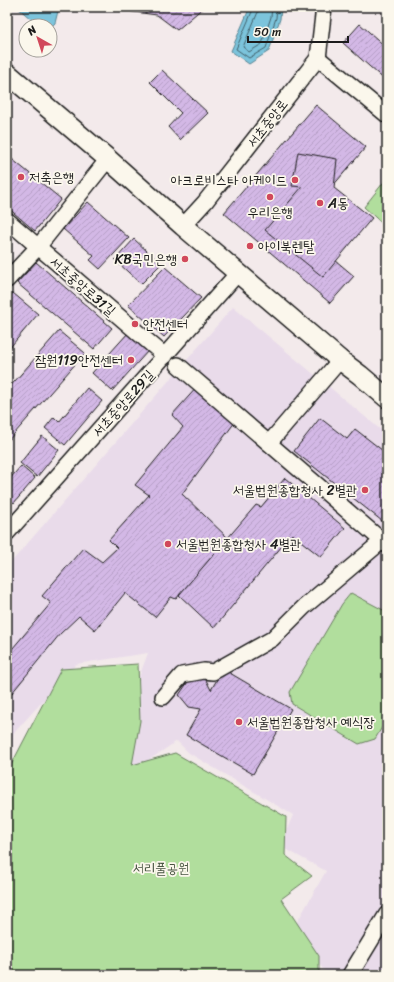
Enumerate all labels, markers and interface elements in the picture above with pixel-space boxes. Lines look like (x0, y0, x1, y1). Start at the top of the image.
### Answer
north arrow (18, 18, 58, 58)
scale bar (248, 18, 348, 44)
text: N (22, 21, 41, 41)
text: 50 m (254, 21, 281, 43)
street label: 서초중앙로 (240, 93, 295, 153)
place label: 저축은행 (29, 165, 74, 190)
place label: 아크로비스타 아케이드 (171, 168, 287, 193)
marker: 저축은행 (16, 172, 26, 182)
marker: 아크로비스타 아케이드 (290, 175, 300, 185)
place label: A동 (327, 191, 348, 216)
marker: 우리은행 (265, 192, 275, 202)
marker: A동 (315, 198, 325, 208)
place label: 우리은행 (247, 200, 293, 225)
place label: 아이북렌탈 (258, 234, 315, 259)
marker: 아이북렌탈 (245, 241, 255, 251)
place label: KB국민은행 (114, 247, 177, 272)
street label: 서초중앙로31길 (44, 250, 122, 323)
marker: KB국민은행 (180, 254, 190, 264)
place label: 안전센터 (143, 312, 188, 337)
marker: 안전센터 (130, 319, 140, 329)
place label: 잠원119안전센터 (35, 348, 123, 373)
marker: 잠원119안전센터 (126, 355, 136, 365)
street label: 서초중앙로29길 (86, 363, 161, 443)
place label: 서울법원종합청사 2별관 (233, 478, 357, 503)
marker: 서울법원종합청사 2별관 (360, 485, 370, 495)
place label: 서울법원종합청사 4별관 (176, 532, 301, 557)
marker: 서울법원종합청사 4별관 (163, 539, 173, 549)
place label: 서울법원종합청사 예식장 (247, 710, 375, 735)
marker: 서울법원종합청사 예식장 (234, 717, 244, 727)
park label: 서리풀공원 (133, 856, 189, 881)

